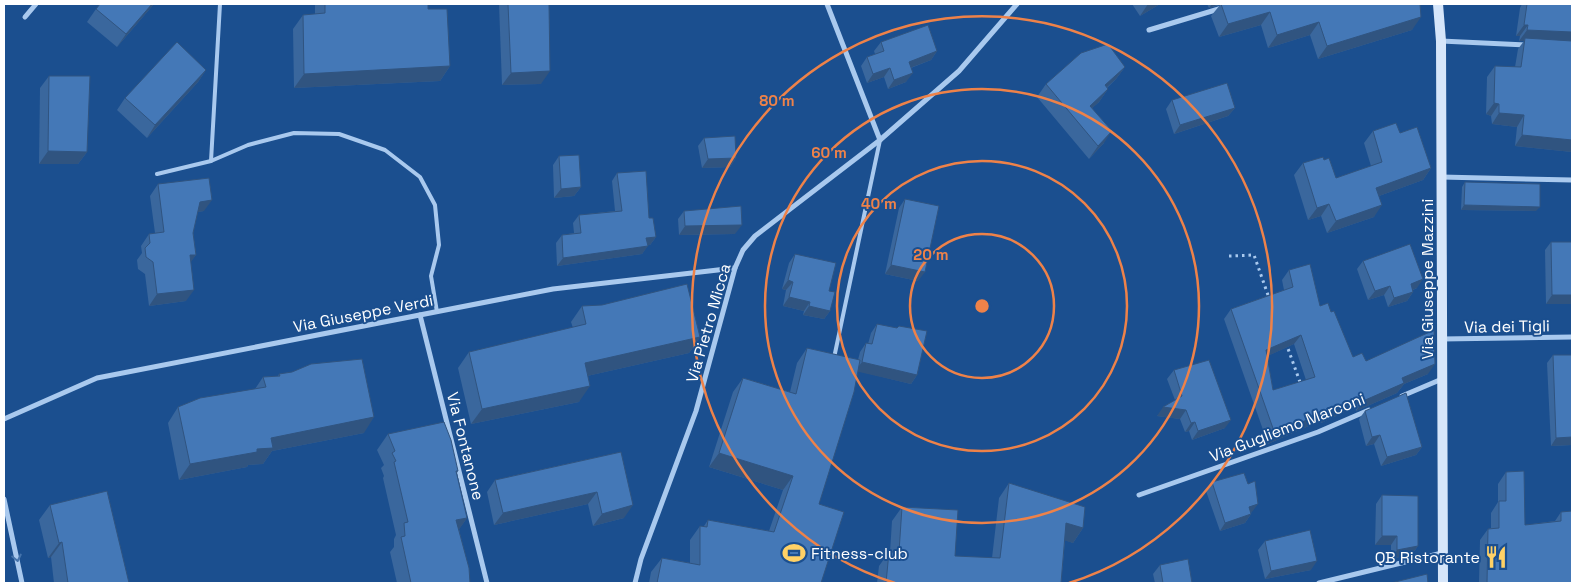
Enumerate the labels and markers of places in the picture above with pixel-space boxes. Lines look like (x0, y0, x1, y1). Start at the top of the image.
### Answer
centre of rings (973, 297, 991, 315)
sports icon: Fitness-club (781, 540, 807, 566)
place label: Fitness-club (811, 543, 908, 564)
restaurant icon: QB Ristorante (1483, 544, 1509, 570)
place label: QB Ristorante (1375, 547, 1480, 568)

